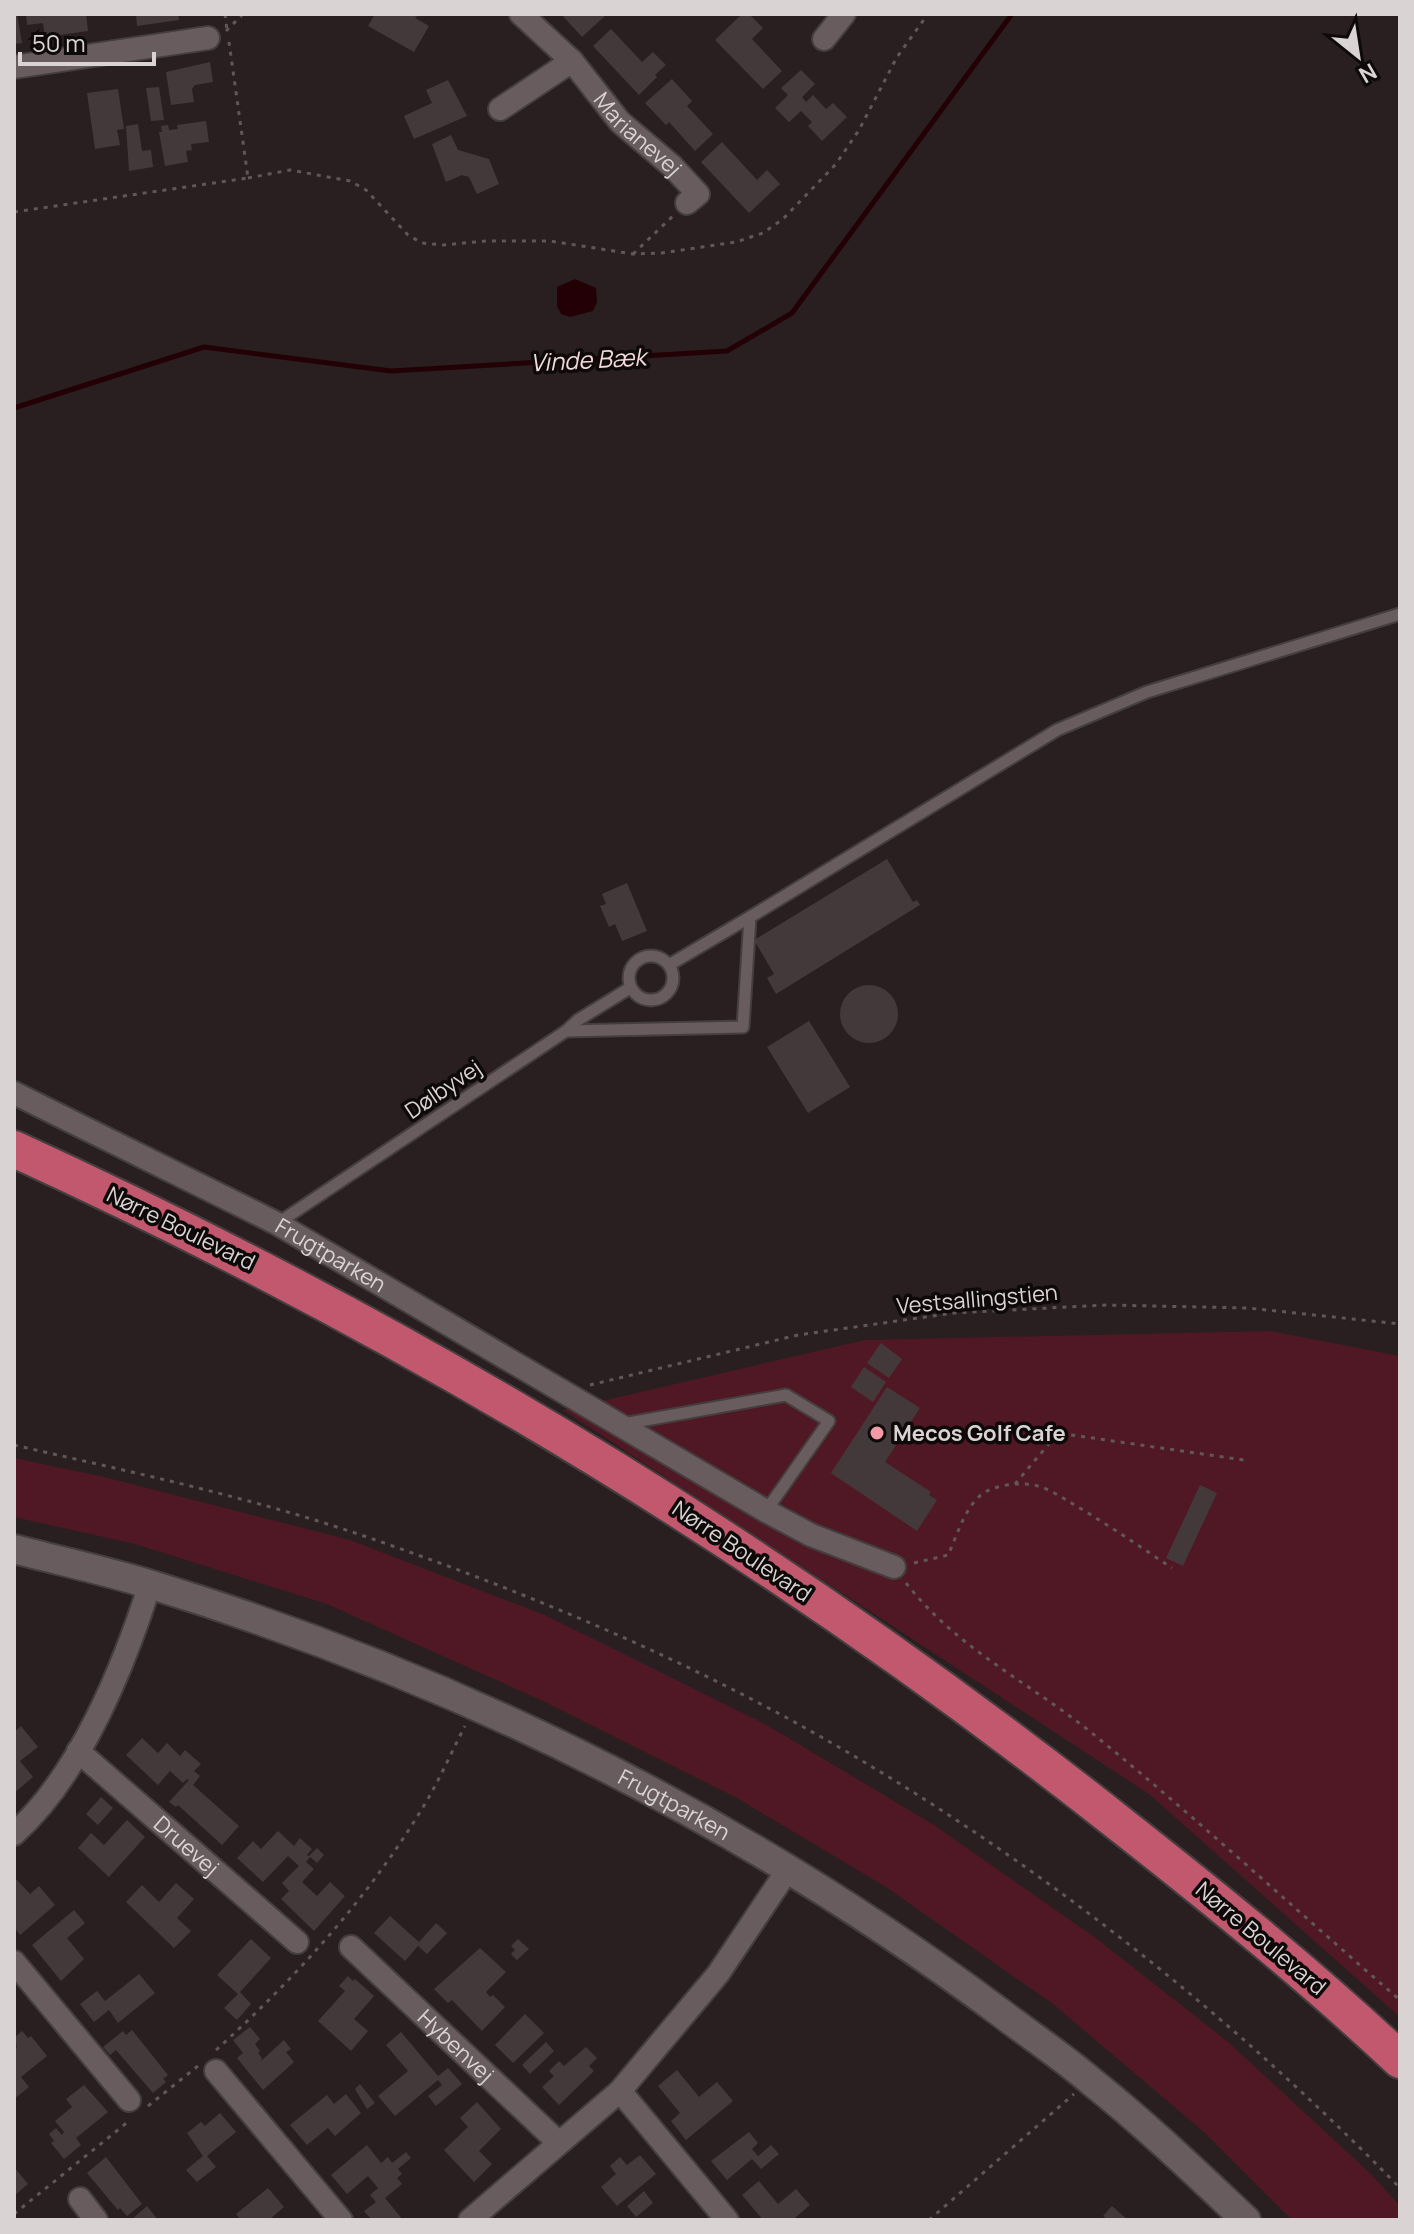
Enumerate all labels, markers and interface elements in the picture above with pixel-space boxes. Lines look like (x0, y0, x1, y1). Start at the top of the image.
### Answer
scale bar (20, 16, 154, 66)
north arrow (1318, 16, 1398, 96)
text: 50 m (32, 26, 86, 59)
text: N (1354, 56, 1382, 90)
street label: Marianevej (587, 86, 689, 182)
water label: Vinde Bæk (529, 339, 650, 379)
street label: Dølbyvej (399, 1052, 487, 1126)
street label: Nørre Boulevard (102, 1179, 260, 1277)
street label: Frugtparken (270, 1211, 392, 1299)
street label: Vestsallingstien (895, 1277, 1059, 1321)
place label: Mecos Golf Cafe (893, 1418, 1066, 1448)
marker: Mecos Golf Cafe (868, 1424, 886, 1442)
street label: Nørre Boulevard (667, 1493, 817, 1609)
street label: Frugtparken (613, 1762, 736, 1847)
street label: Druevej (148, 1809, 226, 1882)
street label: Nørre Boulevard (1189, 1875, 1333, 2001)
street label: Hybenvej (411, 2002, 500, 2089)

